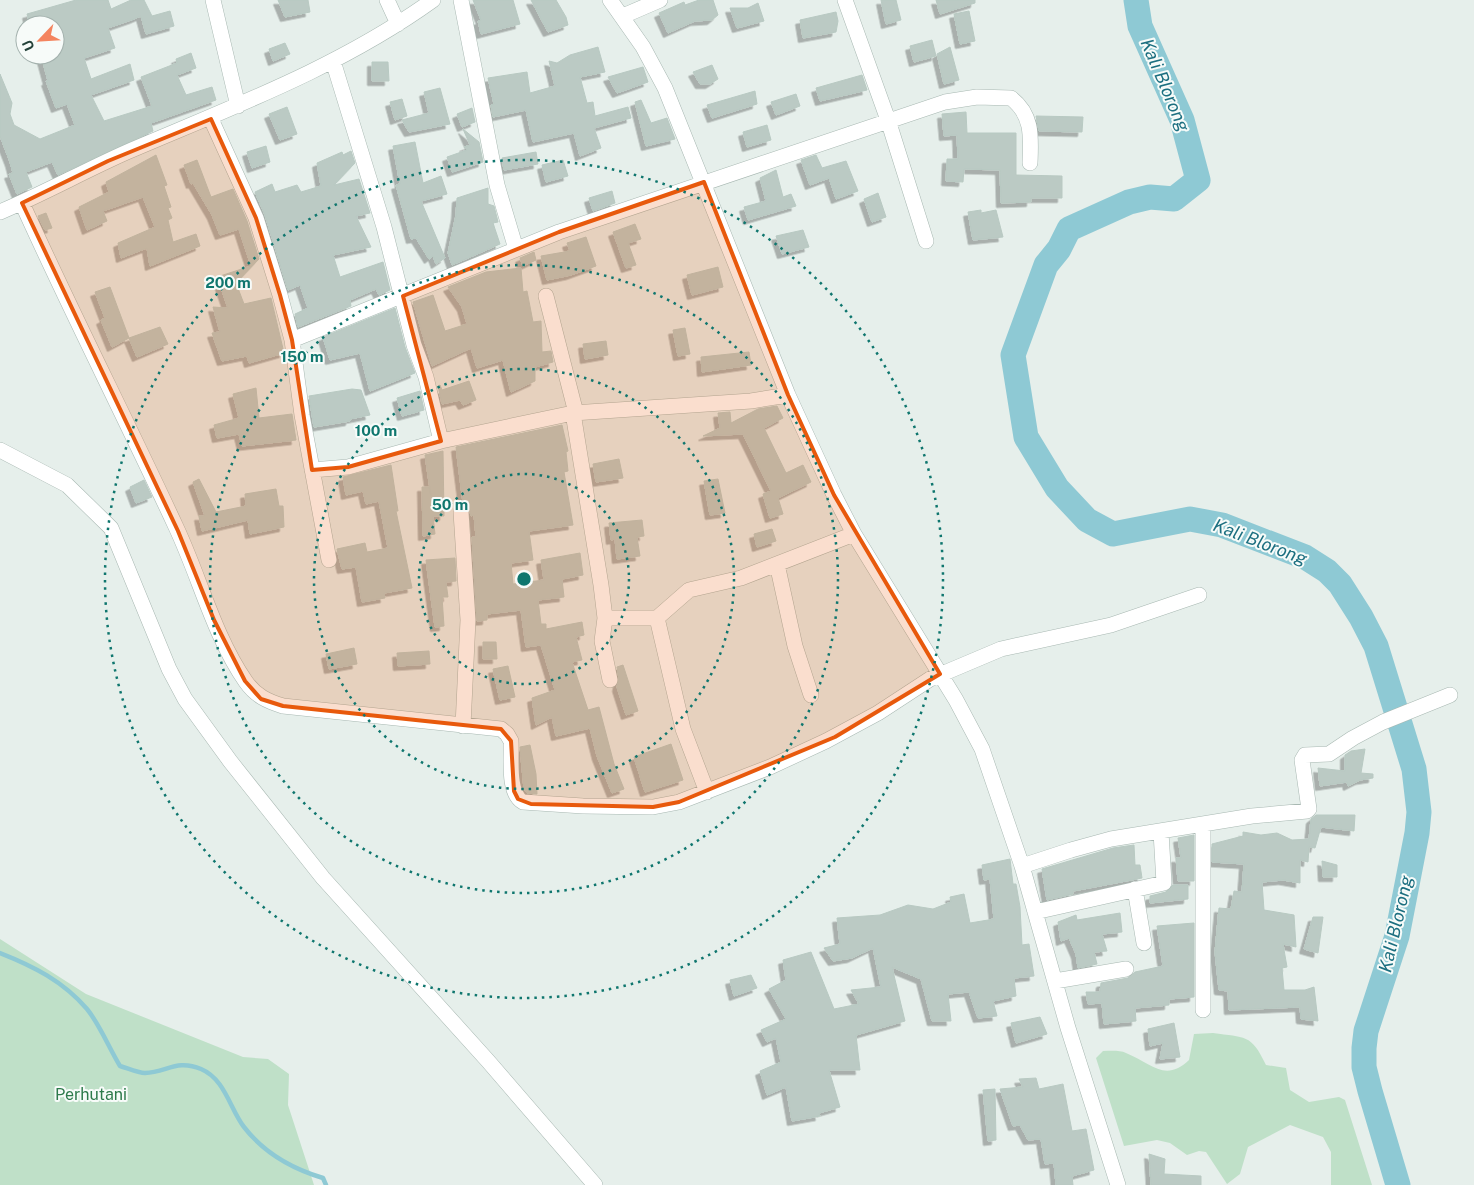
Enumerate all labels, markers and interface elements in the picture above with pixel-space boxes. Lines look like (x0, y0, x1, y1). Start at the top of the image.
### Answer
north arrow (15, 15, 65, 65)
water label: Kali Blorong (1136, 35, 1195, 135)
text: U (19, 38, 38, 53)
text: 200 m (205, 274, 251, 291)
text: 150 m (280, 348, 324, 365)
text: 100 m (355, 422, 397, 439)
text: 50 m (432, 496, 468, 513)
water label: Kali Blorong (1210, 514, 1310, 569)
centre of rings (515, 570, 533, 588)
water label: Kali Blorong (1374, 873, 1417, 974)
park label: Perhutani (55, 1085, 127, 1104)

